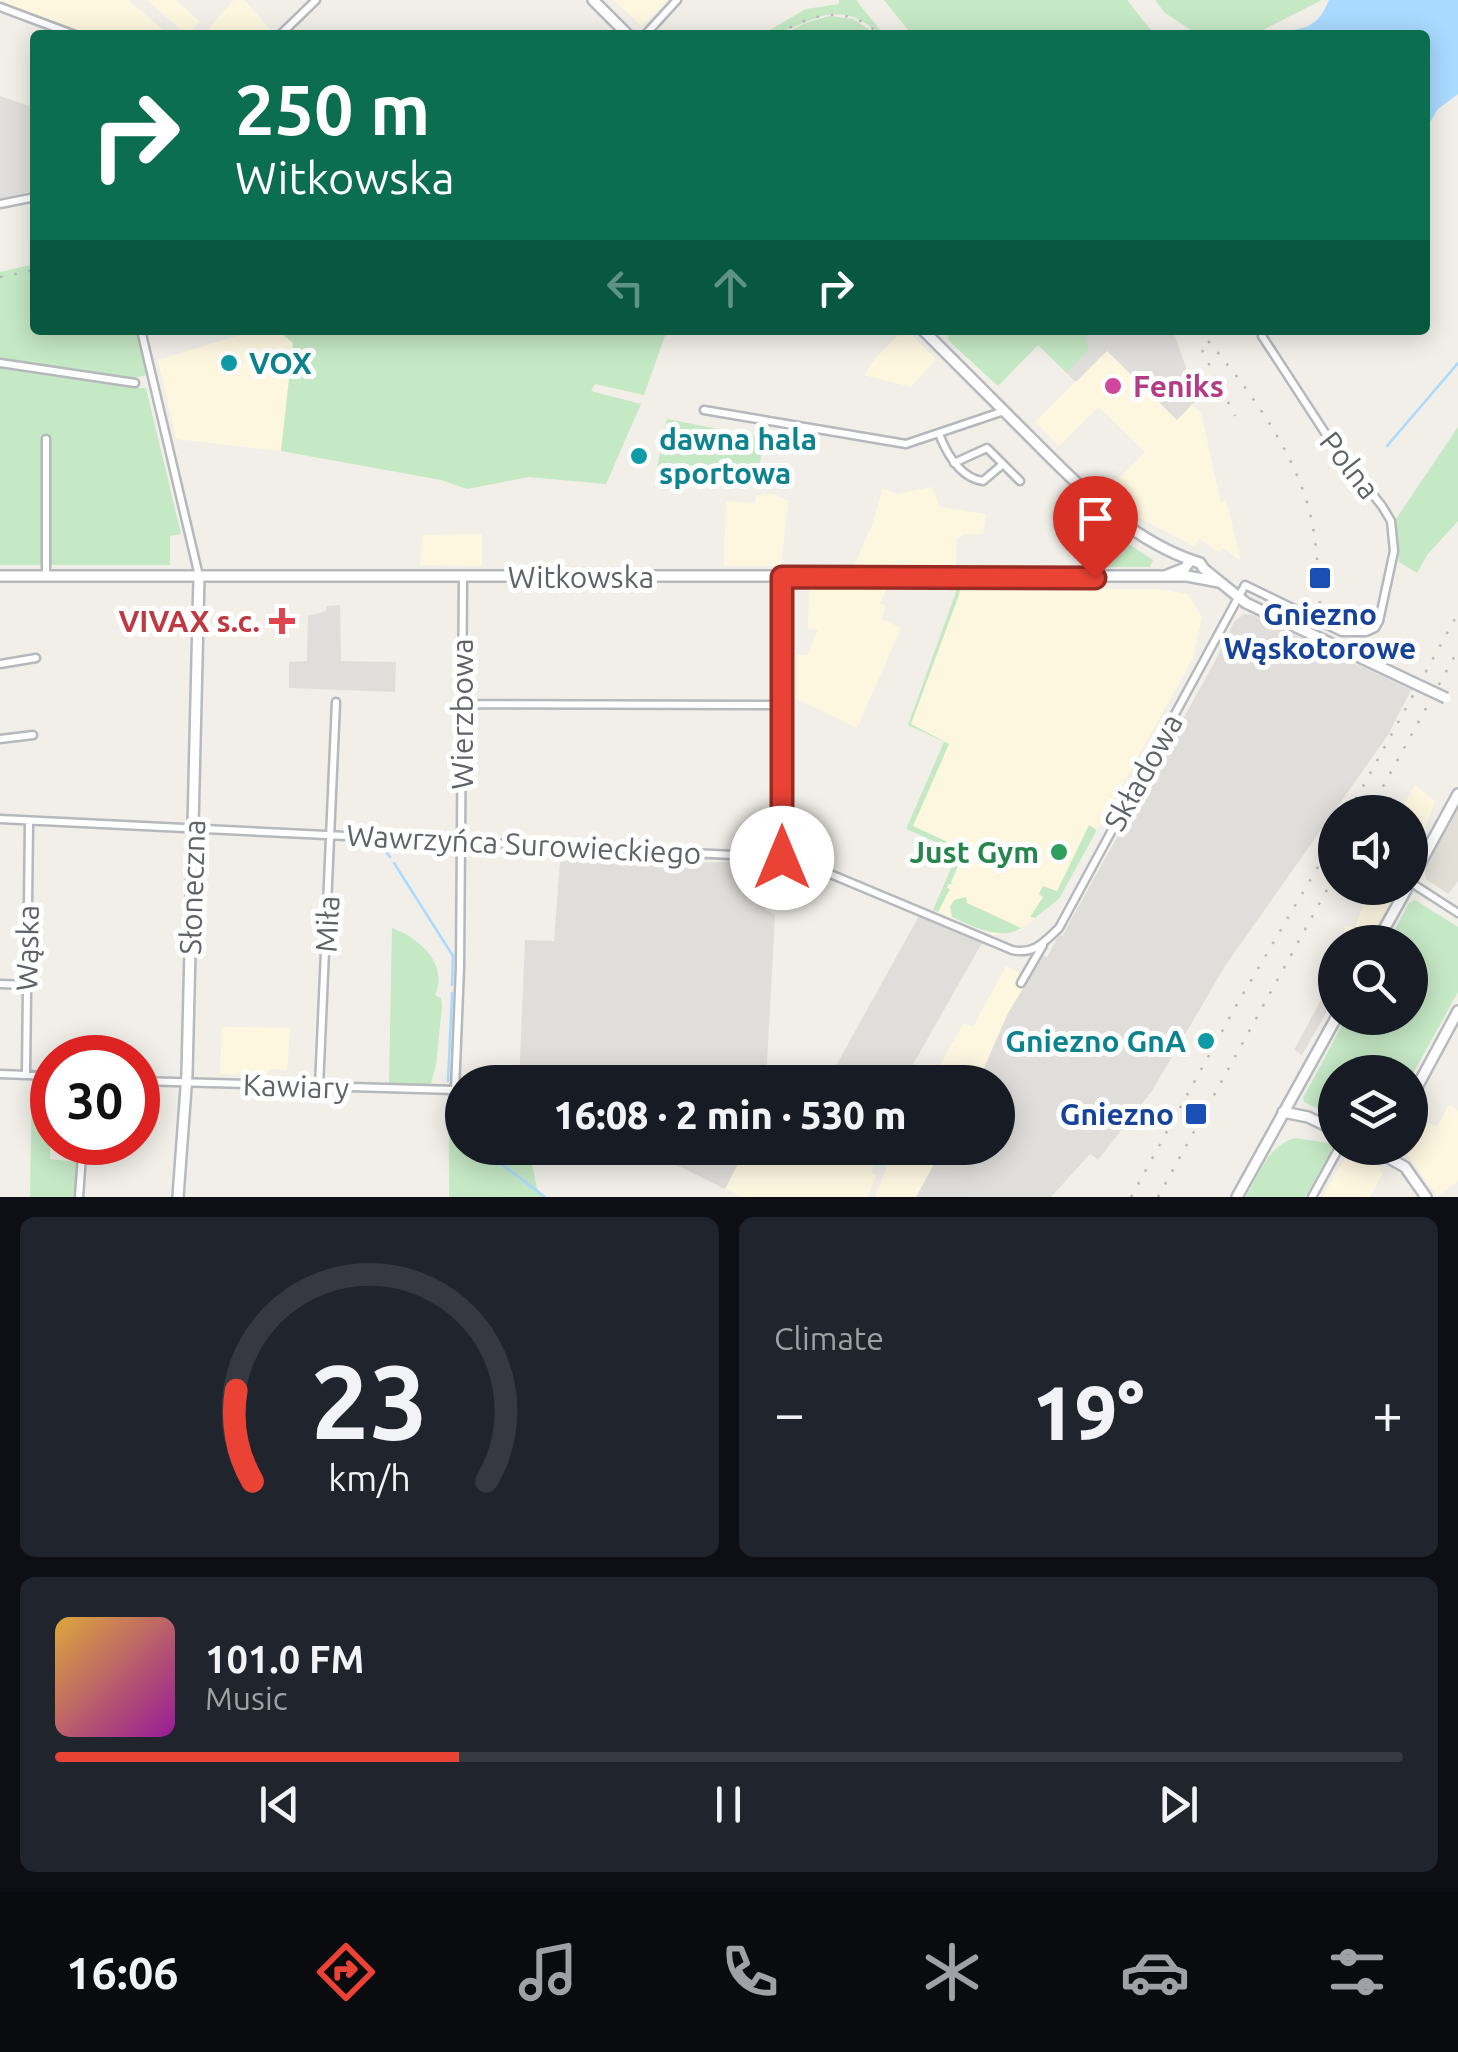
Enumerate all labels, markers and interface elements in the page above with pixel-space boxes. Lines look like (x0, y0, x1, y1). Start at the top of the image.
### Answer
icon: right (70, 70, 200, 200)
text: 250 m (235, 70, 430, 148)
text: Witkowska (235, 152, 455, 203)
icon: left (598, 260, 653, 315)
icon: ahead (703, 260, 758, 315)
icon: right (808, 260, 863, 315)
place label: VOX (249, 346, 312, 380)
marker: VOX (218, 352, 240, 374)
place label: Feniks (1133, 369, 1224, 403)
marker: Feniks (1102, 375, 1124, 397)
place label: dawna hala sportowa (659, 422, 817, 490)
street label: Polna (1313, 425, 1387, 505)
marker: dawna hala sportowa (628, 445, 650, 467)
pin (1053, 476, 1138, 579)
icon: arrive (1068, 491, 1123, 546)
street label: Witkowska (508, 560, 654, 594)
marker: Gniezno Wąskotorowe (1307, 565, 1333, 591)
place label: Gniezno Wąskotorowe (1224, 597, 1416, 665)
place label: VIVAX s.c. (118, 604, 260, 638)
marker: VIVAX s.c. (269, 608, 295, 634)
street label: Wierzbowa (445, 638, 479, 790)
street label: Składowa (1097, 708, 1189, 836)
map controls (1318, 795, 1428, 1165)
button: sound (1318, 795, 1428, 905)
position arrow (730, 806, 834, 910)
street label: Wawrzyńca Surowieckiego (346, 818, 702, 870)
street label: Słoneczna (173, 819, 211, 955)
place label: Just Gym (909, 835, 1039, 869)
marker: Just Gym (1048, 841, 1070, 863)
street label: Miła (309, 895, 345, 953)
street label: Wąska (9, 905, 45, 991)
button: search (1318, 925, 1428, 1035)
place label: Gniezno GnA (1005, 1024, 1186, 1058)
marker: Gniezno GnA (1195, 1030, 1217, 1052)
speed limit sign: 30 (30, 1035, 160, 1165)
button: layers (1318, 1055, 1428, 1165)
street label: Kawiary (242, 1067, 350, 1105)
text: 16:08 · 2 min · 530 m (553, 1094, 907, 1136)
place label: Gniezno (1060, 1097, 1174, 1131)
marker: Gniezno (1183, 1101, 1209, 1127)
text: Climate (774, 1320, 884, 1356)
text: 23 (311, 1342, 428, 1459)
text: 19° (1033, 1370, 1144, 1454)
text: − (774, 1382, 805, 1443)
text: + (1372, 1382, 1403, 1443)
text: km/h (328, 1458, 411, 1498)
text: 101.0 FM (205, 1638, 364, 1680)
text: Music (205, 1680, 288, 1716)
icon: previous (252, 1777, 307, 1832)
icon: pause (701, 1777, 756, 1832)
icon: next (1151, 1777, 1206, 1832)
icon: directions (311, 1937, 381, 2007)
icon: music (513, 1937, 583, 2007)
icon: phone (715, 1937, 785, 2007)
icon: climate (917, 1937, 987, 2007)
icon: car (1120, 1937, 1190, 2007)
icon: filters (1322, 1937, 1392, 2007)
text: 16:06 (66, 1947, 179, 1998)

